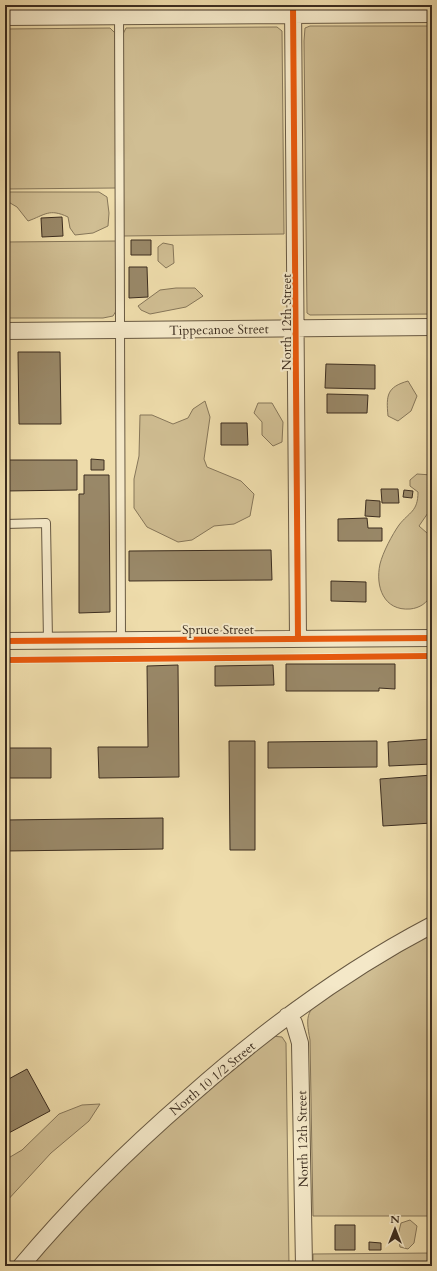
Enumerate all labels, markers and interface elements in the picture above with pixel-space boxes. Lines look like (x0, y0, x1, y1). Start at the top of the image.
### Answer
street label: North 12th Street (278, 274, 296, 370)
street label: Tippecanoe Street (169, 320, 269, 340)
street label: Spruce Street (182, 621, 254, 639)
street label: North 10 1/2 Street (166, 1038, 259, 1120)
street label: North 12th Street (293, 1090, 313, 1188)
north arrow (375, 1209, 415, 1249)
text: N (390, 1212, 400, 1227)

